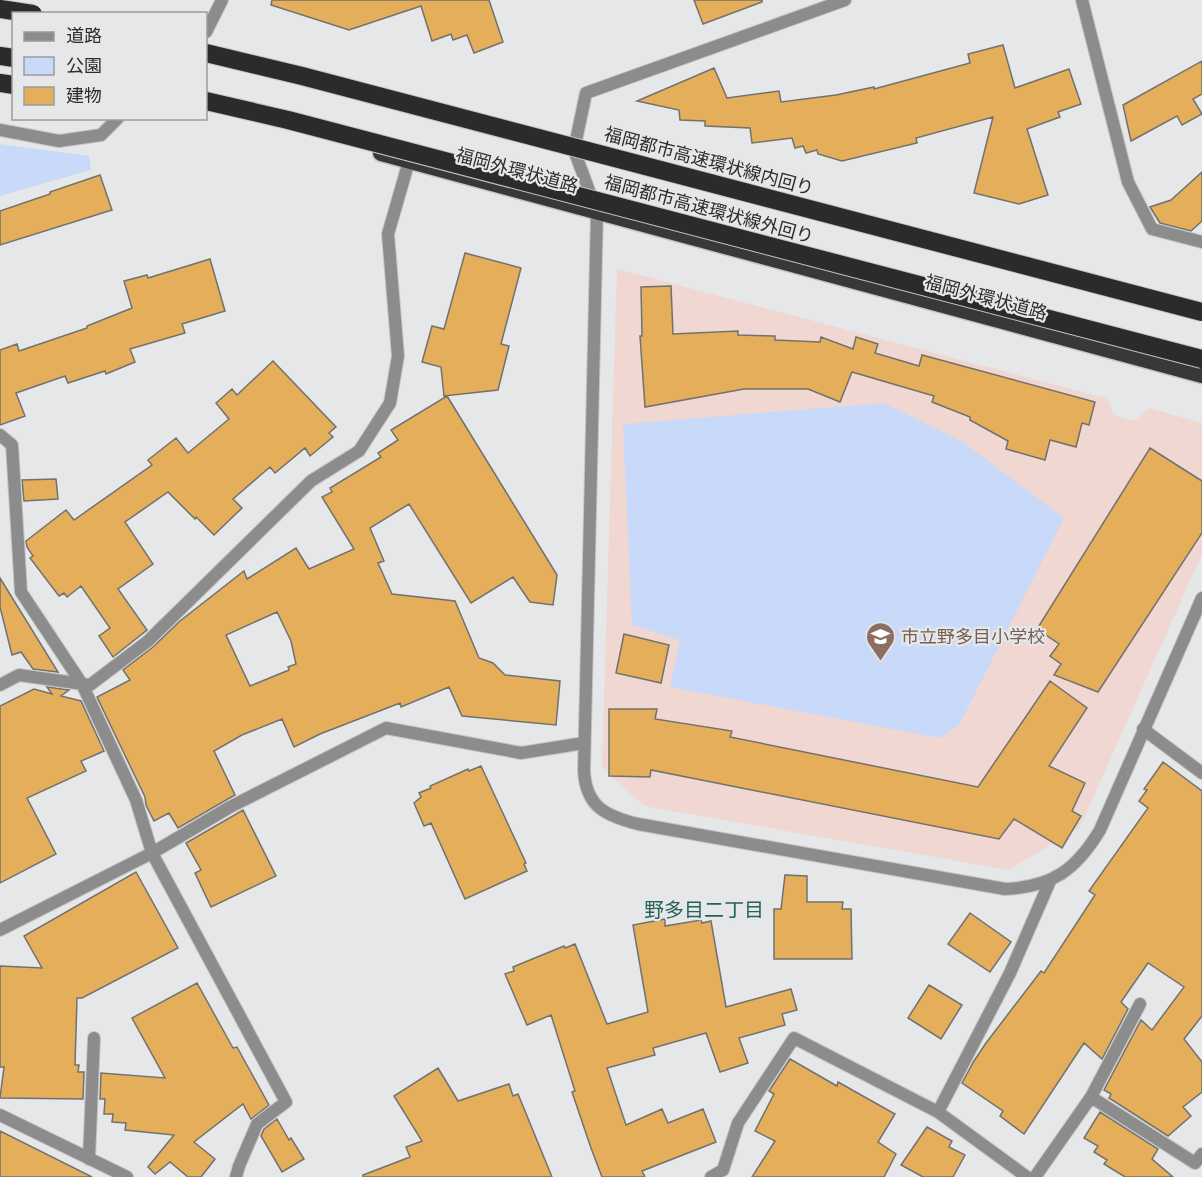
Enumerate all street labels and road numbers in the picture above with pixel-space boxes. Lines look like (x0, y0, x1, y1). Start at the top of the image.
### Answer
street label: 福岡都市高速環状線内回り (602, 122, 816, 200)
street label: 福岡外環状道路 (453, 143, 581, 197)
street label: 福岡都市高速環状線外回り (602, 170, 816, 248)
street label: 福岡外環状道路 (922, 270, 1050, 324)

